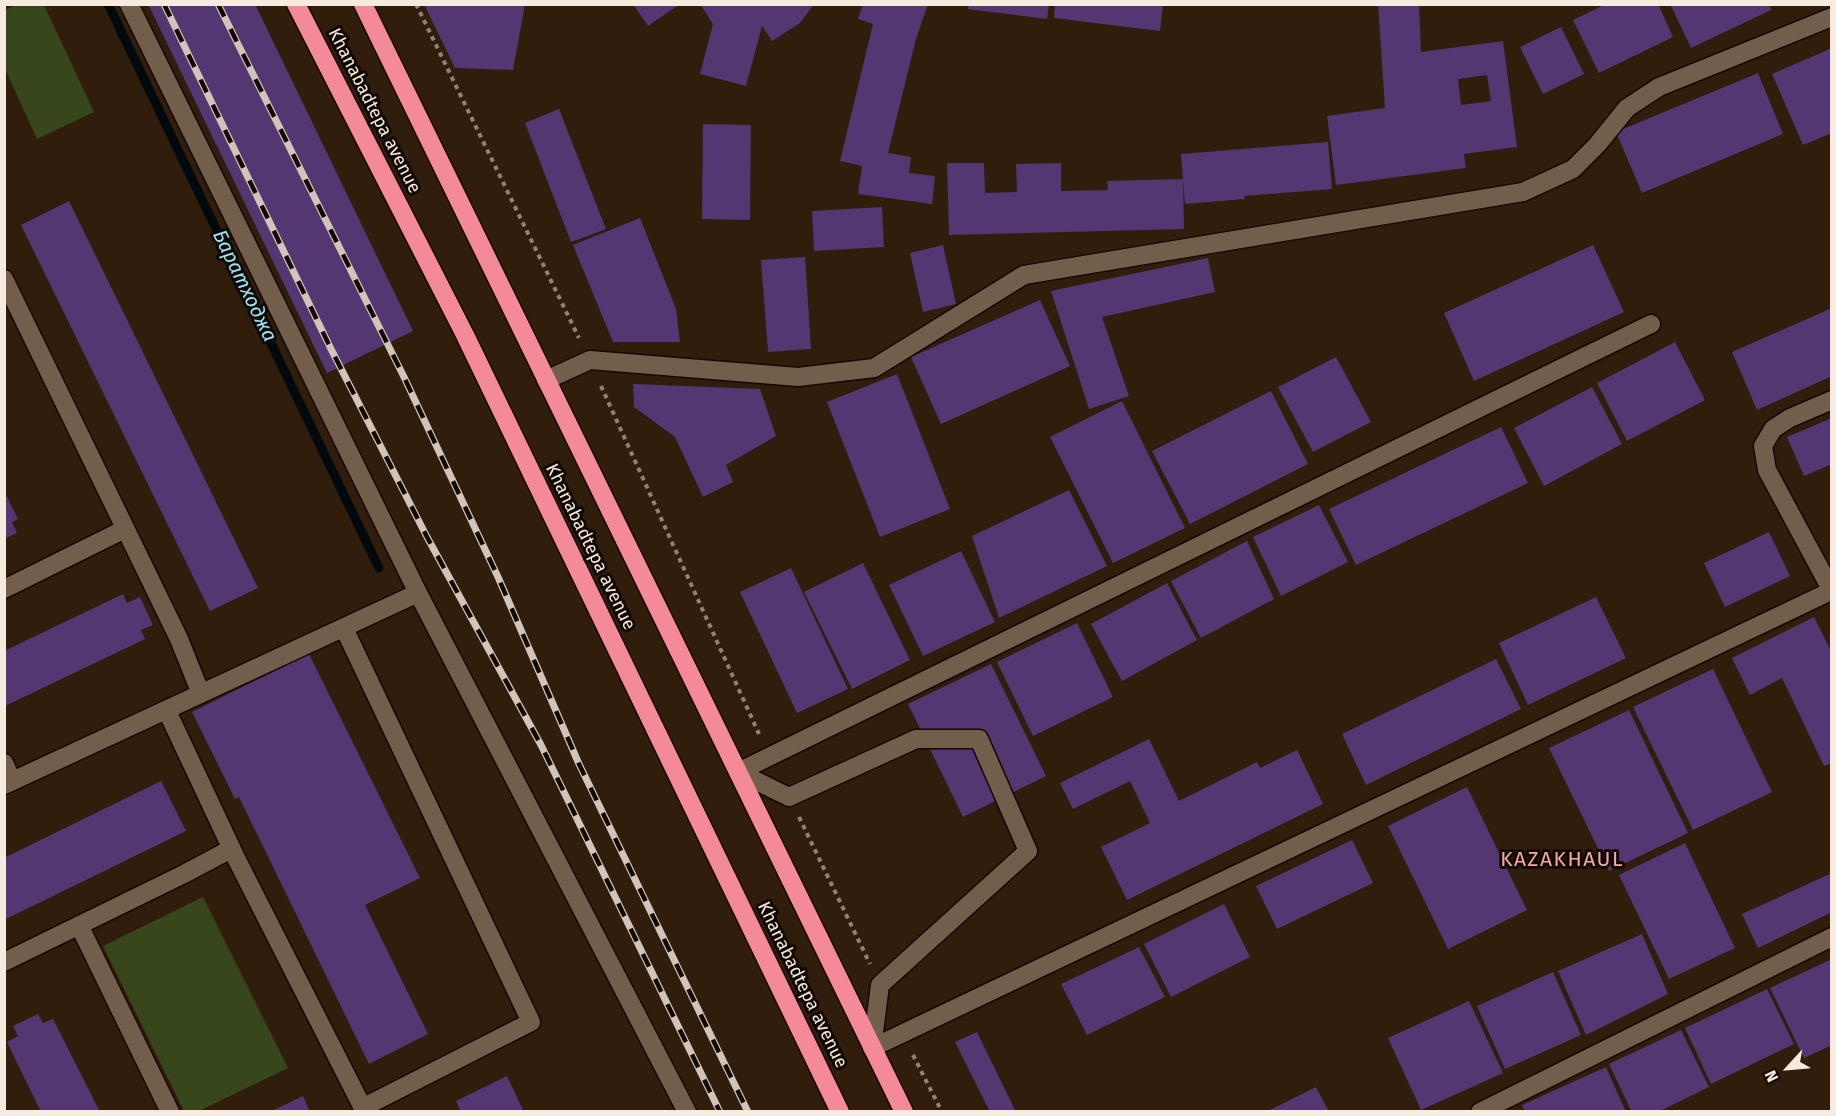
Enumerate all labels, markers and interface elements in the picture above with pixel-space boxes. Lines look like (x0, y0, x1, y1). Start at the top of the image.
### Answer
street label: Khanabadtepa avenue (323, 25, 425, 197)
water label: Баратходжа (207, 226, 281, 346)
street label: Khanabadtepa avenue (540, 460, 640, 634)
district label: KAZAKHAUL (1500, 847, 1624, 873)
street label: Khanabadtepa avenue (752, 898, 852, 1072)
north arrow (1758, 1038, 1818, 1098)
text: N (1761, 1067, 1782, 1085)

